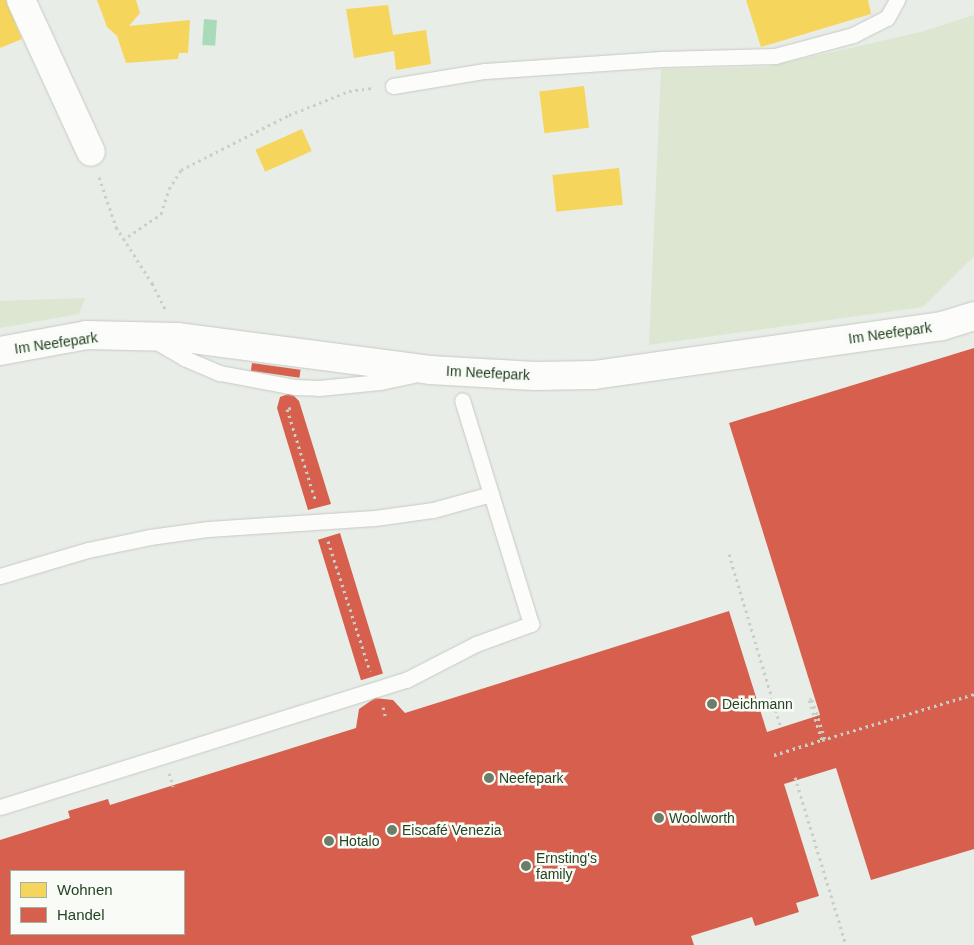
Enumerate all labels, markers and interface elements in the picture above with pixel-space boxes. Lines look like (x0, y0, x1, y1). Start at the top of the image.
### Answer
street label: Im Neefepark (847, 319, 933, 347)
street label: Im Neefepark (13, 329, 99, 357)
street label: Im Neefepark (446, 362, 530, 384)
place label: Deichmann (722, 696, 793, 712)
marker: Deichmann (706, 698, 718, 710)
place label: Neefepark (499, 770, 564, 786)
marker: Neefepark (483, 772, 495, 784)
place label: Woolworth (669, 810, 735, 826)
marker: Woolworth (653, 812, 665, 824)
place label: Eiscafé Venezia (402, 822, 502, 838)
marker: Eiscafé Venezia (386, 824, 398, 836)
place label: Hotalo (339, 833, 379, 849)
marker: Hotalo (323, 835, 335, 847)
place label: Ernsting's family (536, 850, 597, 882)
marker: Ernsting's family (520, 860, 532, 872)
legend (10, 870, 185, 935)
text: Wohnen (57, 881, 113, 898)
text: Handel (57, 906, 105, 923)

